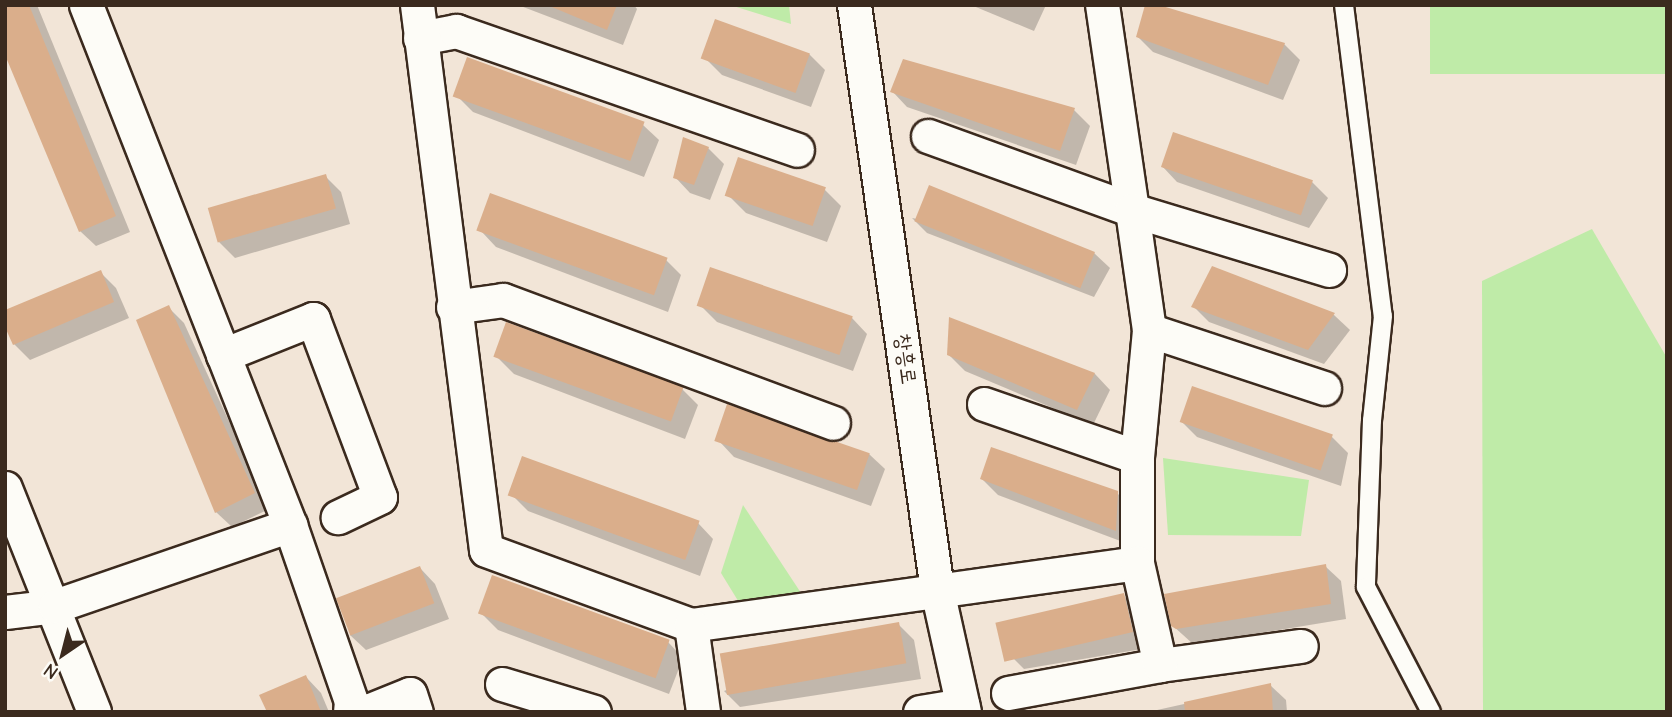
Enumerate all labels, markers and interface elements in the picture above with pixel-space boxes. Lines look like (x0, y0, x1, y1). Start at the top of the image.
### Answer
street label: 창흥로 (890, 332, 922, 386)
north arrow (28, 619, 98, 689)
text: N (40, 659, 62, 684)

